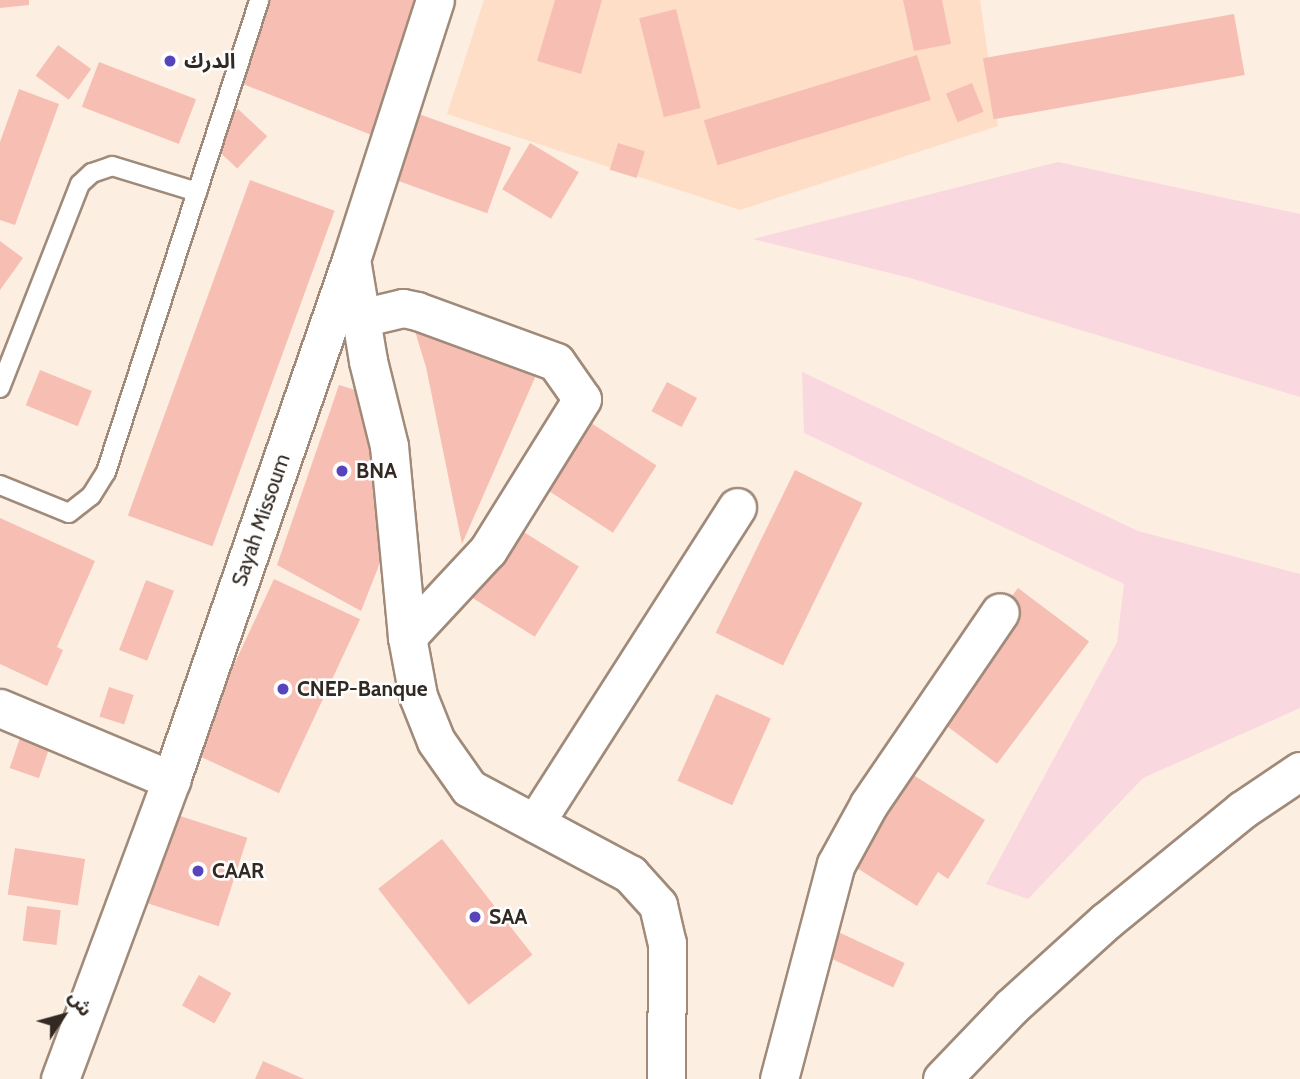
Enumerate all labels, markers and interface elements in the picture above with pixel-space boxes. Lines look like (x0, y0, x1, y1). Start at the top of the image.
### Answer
place label: الدرك (184, 48, 236, 74)
marker: الدرك (162, 53, 178, 69)
street label: Sayah Missoum (227, 451, 295, 589)
place label: BNA (356, 458, 397, 484)
marker: BNA (334, 463, 350, 479)
place label: CNEP-Banque (297, 676, 427, 702)
marker: CNEP-Banque (275, 681, 291, 697)
place label: CAAR (212, 858, 264, 884)
marker: CAAR (190, 863, 206, 879)
place label: SAA (489, 904, 527, 930)
marker: SAA (467, 909, 483, 925)
north arrow (28, 981, 98, 1051)
text: ش (63, 986, 97, 1021)

